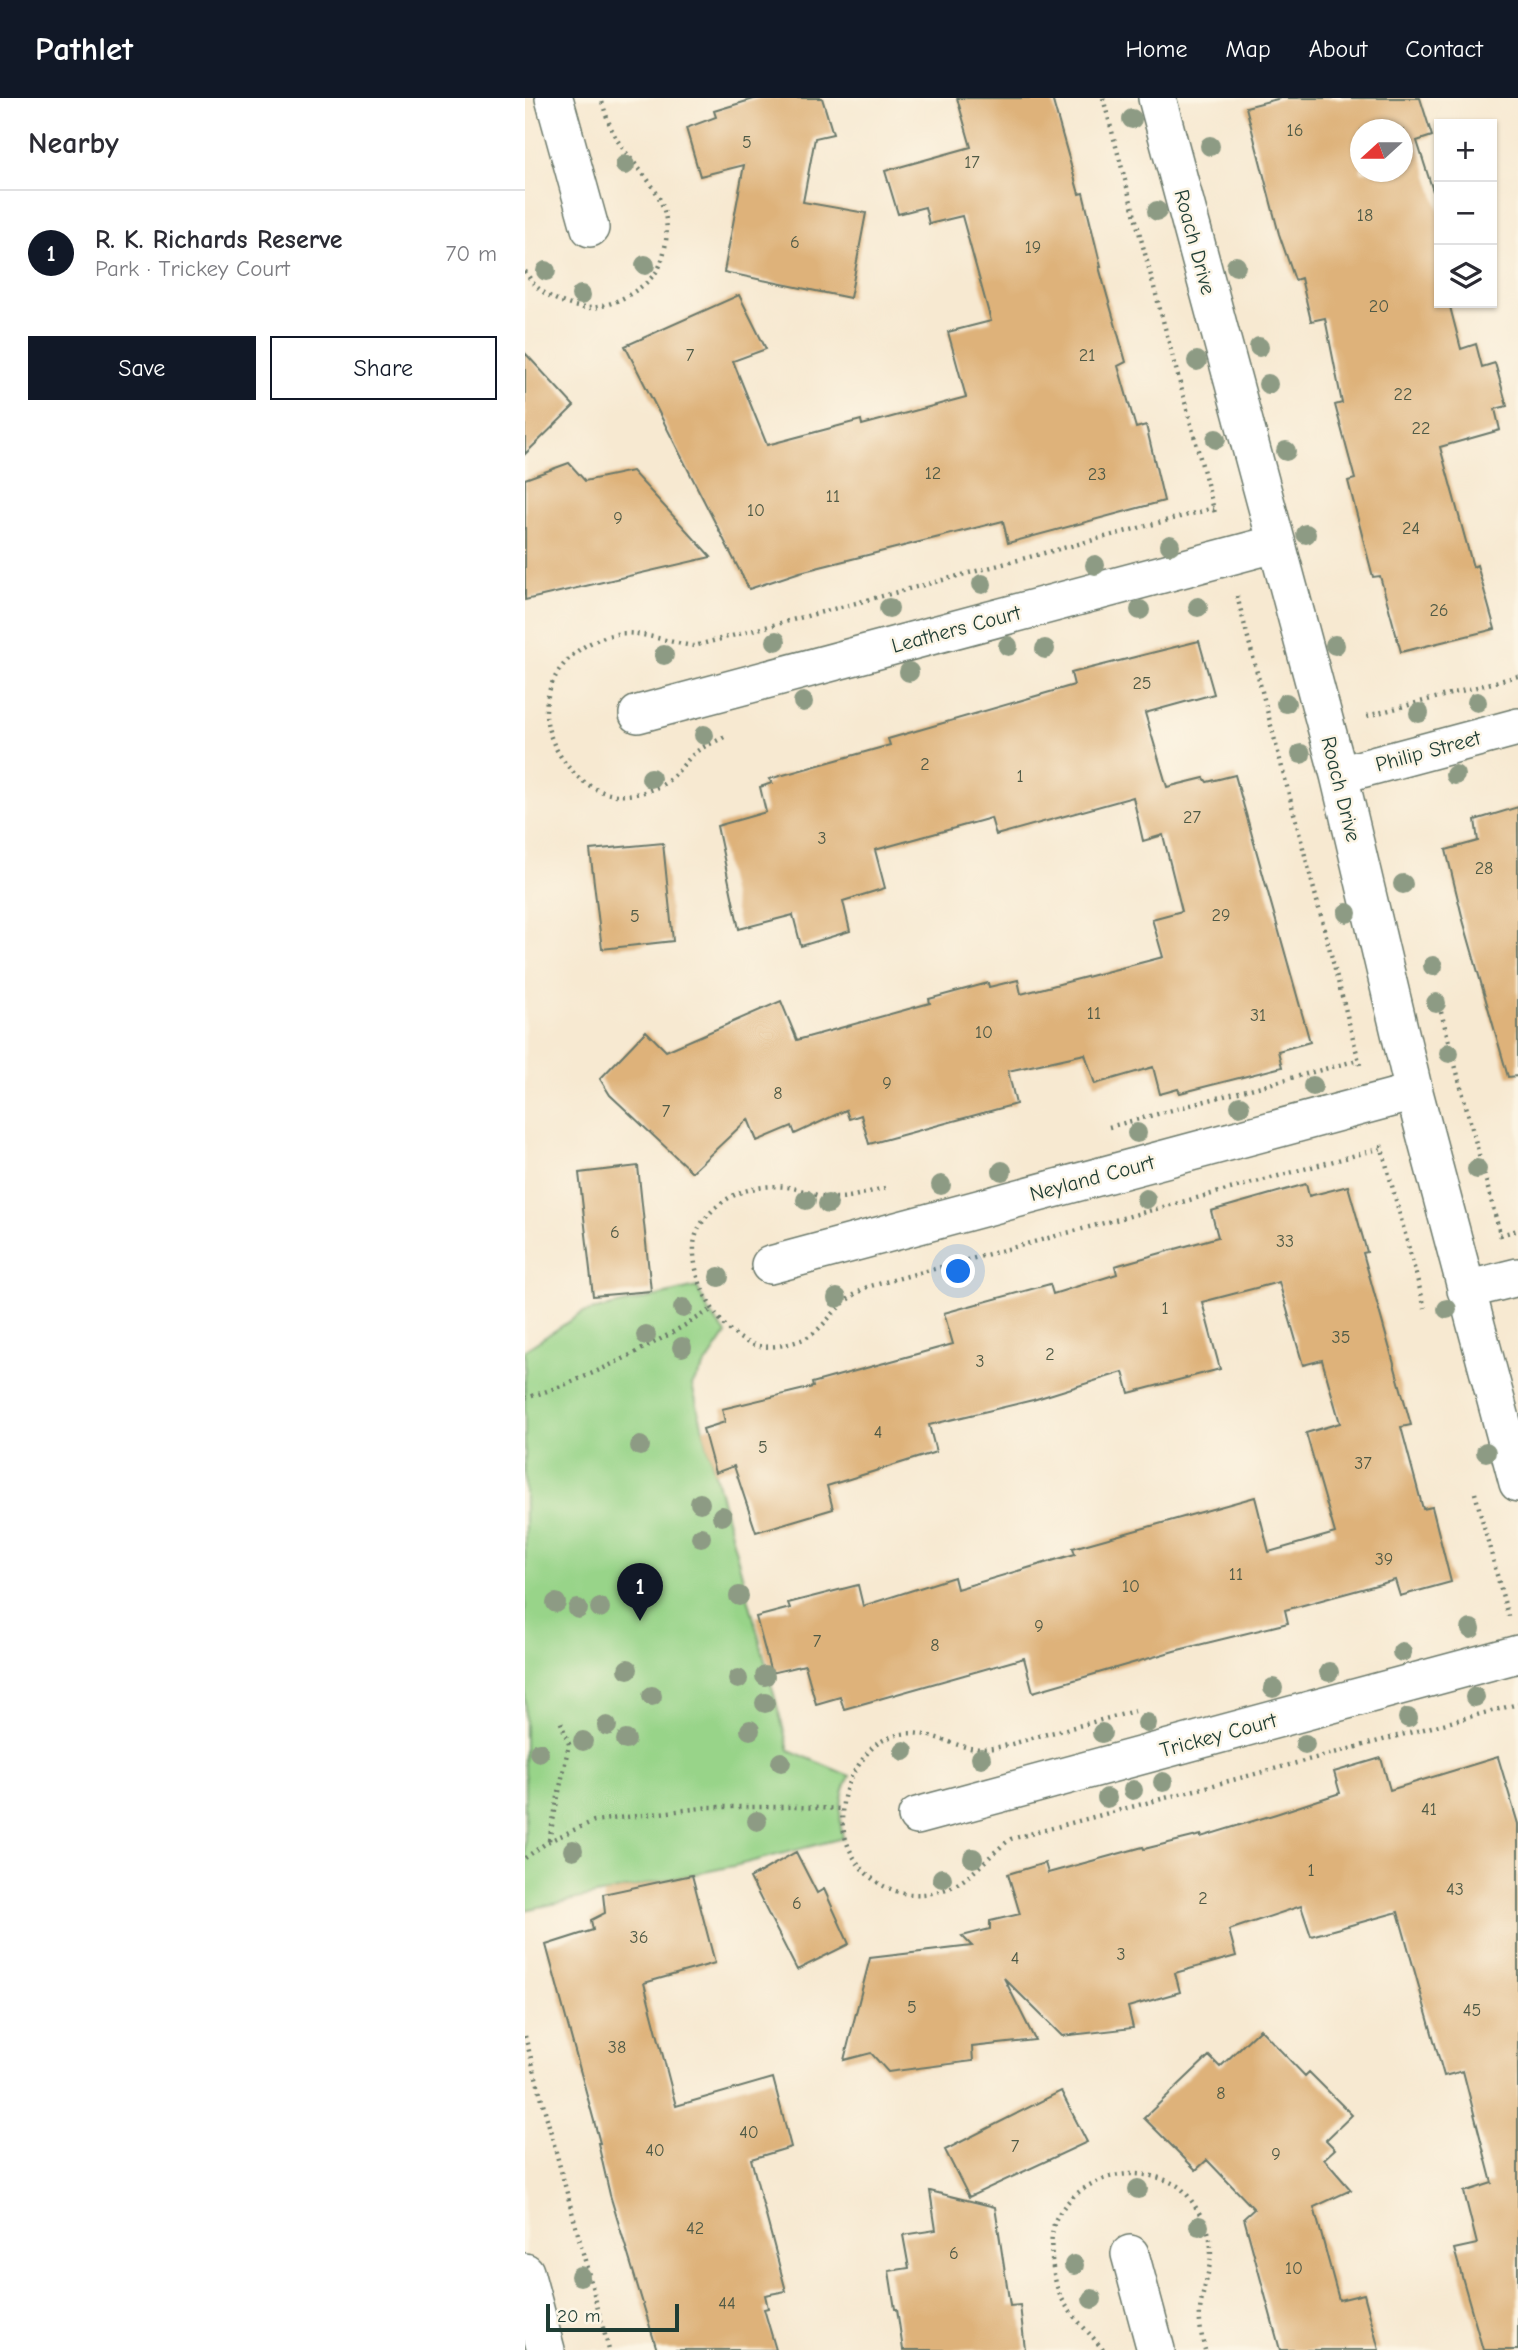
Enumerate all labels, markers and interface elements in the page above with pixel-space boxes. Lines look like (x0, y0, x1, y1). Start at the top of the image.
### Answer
text: Pathlet (35, 30, 133, 68)
text: Home (1126, 35, 1187, 63)
text: Map (1225, 35, 1271, 63)
text: About (1309, 35, 1367, 63)
text: Contact (1405, 35, 1483, 63)
north arrow (1350, 119, 1413, 182)
map controls (1434, 119, 1497, 308)
button: + (1434, 119, 1497, 182)
house number: 16 (1287, 120, 1303, 141)
text: Nearby (28, 126, 119, 161)
house number: 5 (742, 132, 752, 153)
house number: 17 (964, 152, 980, 173)
button: − (1434, 182, 1497, 245)
street label: Roach Drive (1169, 187, 1221, 297)
house number: 18 (1357, 205, 1373, 226)
text: R. K. Richards Reserve (95, 225, 343, 255)
house number: 6 (790, 232, 800, 253)
house number: 19 (1025, 237, 1041, 258)
text: 1 (46, 240, 56, 267)
text: 70 m (445, 240, 497, 267)
button: layers (1434, 245, 1497, 308)
text: Park · Trickey Court (95, 255, 290, 282)
house number: 20 (1369, 296, 1389, 317)
button: Save (28, 336, 256, 400)
button: Share (270, 336, 497, 400)
house number: 7 (686, 345, 695, 366)
house number: 21 (1079, 345, 1095, 366)
house number: 22 (1394, 384, 1412, 405)
house number: 22 (1412, 418, 1430, 439)
house number: 12 (925, 463, 941, 484)
house number: 23 (1088, 464, 1106, 485)
house number: 11 (826, 486, 840, 507)
house number: 10 (747, 500, 765, 521)
house number: 9 (613, 508, 623, 529)
house number: 24 (1402, 518, 1420, 539)
street label: Leathers Court (889, 600, 1024, 658)
house number: 26 (1429, 600, 1449, 621)
house number: 25 (1132, 673, 1152, 694)
street label: Philip Street (1373, 725, 1484, 777)
street label: Roach Drive (1316, 734, 1366, 844)
house number: 2 (920, 754, 930, 775)
house number: 1 (1016, 766, 1024, 787)
house number: 27 (1183, 807, 1201, 828)
house number: 3 (817, 828, 827, 849)
house number: 28 (1475, 858, 1493, 879)
house number: 29 (1212, 905, 1230, 926)
house number: 5 (630, 906, 640, 927)
house number: 11 (1087, 1003, 1101, 1024)
house number: 31 (1250, 1005, 1266, 1026)
house number: 10 (975, 1022, 993, 1043)
house number: 9 (882, 1073, 892, 1094)
house number: 8 (773, 1083, 783, 1104)
house number: 7 (662, 1101, 671, 1122)
street label: Neyland Court (1027, 1150, 1158, 1206)
house number: 6 (610, 1222, 620, 1243)
house number: 33 (1276, 1231, 1294, 1252)
your location (941, 1254, 975, 1288)
house number: 1 (1161, 1298, 1169, 1319)
house number: 35 (1332, 1327, 1350, 1348)
house number: 2 (1045, 1344, 1055, 1365)
house number: 3 (975, 1351, 985, 1372)
house number: 4 (874, 1422, 882, 1443)
house number: 5 (758, 1437, 768, 1458)
house number: 37 (1354, 1453, 1372, 1474)
house number: 39 (1375, 1549, 1393, 1570)
pin: 1 (617, 1563, 663, 1621)
house number: 11 (1229, 1564, 1243, 1585)
house number: 10 (1122, 1576, 1140, 1597)
house number: 9 (1034, 1616, 1044, 1637)
house number: 7 (813, 1631, 822, 1652)
house number: 8 (930, 1635, 940, 1656)
street label: Trickey Court (1157, 1708, 1280, 1762)
house number: 41 (1421, 1799, 1437, 1820)
house number: 1 (1307, 1860, 1315, 1881)
house number: 43 (1446, 1879, 1464, 1900)
house number: 2 (1198, 1888, 1208, 1909)
house number: 6 (792, 1893, 802, 1914)
house number: 36 (630, 1927, 648, 1948)
house number: 3 (1116, 1944, 1126, 1965)
house number: 4 (1011, 1948, 1019, 1969)
house number: 5 (907, 1997, 917, 2018)
house number: 45 (1463, 2000, 1481, 2021)
house number: 38 (608, 2037, 626, 2058)
house number: 8 (1216, 2083, 1226, 2104)
house number: 40 (739, 2122, 759, 2143)
house number: 7 (1011, 2136, 1020, 2157)
house number: 40 (645, 2140, 665, 2161)
house number: 9 (1271, 2144, 1281, 2165)
house number: 42 (686, 2218, 704, 2239)
house number: 6 (949, 2243, 959, 2264)
house number: 10 (1285, 2258, 1303, 2279)
house number: 44 (718, 2293, 736, 2314)
scale bar (546, 2301, 679, 2333)
text: 20 m (557, 2305, 601, 2327)

